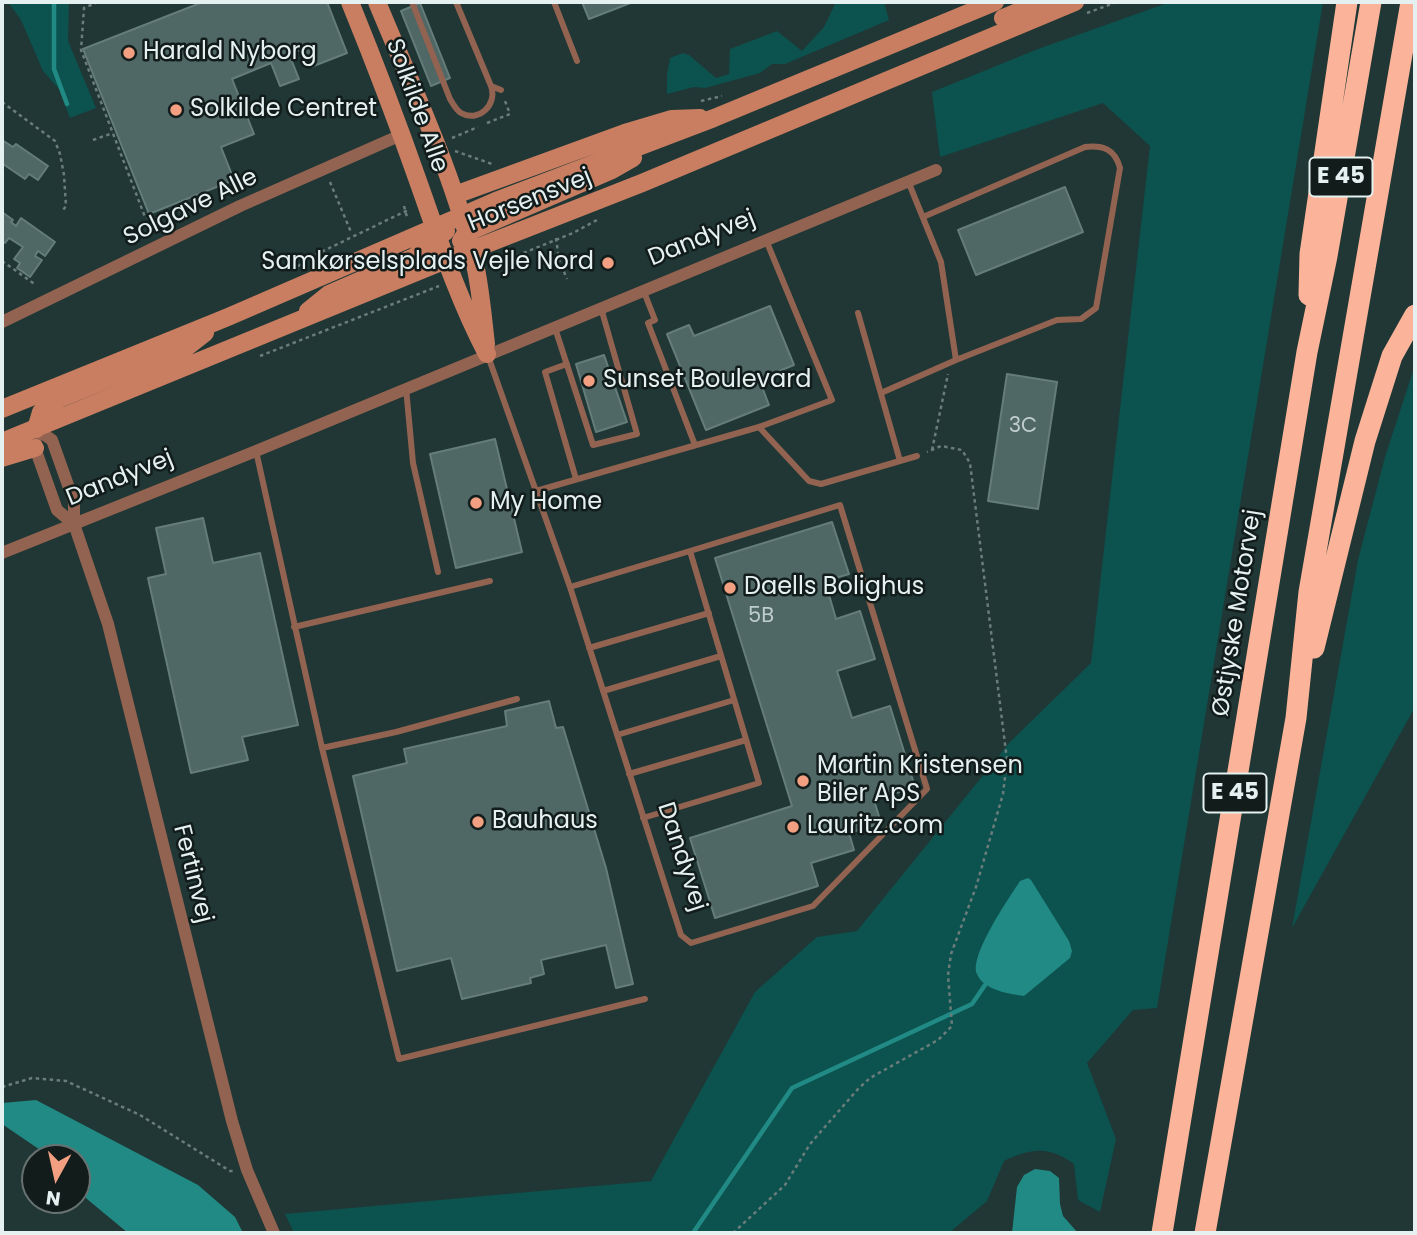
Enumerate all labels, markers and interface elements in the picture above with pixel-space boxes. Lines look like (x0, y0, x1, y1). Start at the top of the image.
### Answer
street label: Solkilde Alle (379, 35, 453, 177)
place label: Harald Nyborg (143, 39, 317, 67)
marker: Harald Nyborg (121, 45, 137, 61)
place label: Solkilde Centret (190, 96, 377, 124)
marker: Solkilde Centret (168, 102, 184, 118)
road number: E 45 (1310, 158, 1372, 196)
street label: Solgave Alle (119, 163, 263, 253)
street label: Horsensvej (464, 163, 596, 239)
street label: Dandyvej (644, 205, 760, 273)
place label: Samkørselsplads Vejle Nord (261, 249, 594, 277)
marker: Samkørselsplads Vejle Nord (600, 255, 616, 271)
place label: Sunset Boulevard (603, 367, 811, 395)
marker: Sunset Boulevard (581, 373, 597, 389)
house number: 3C (1009, 414, 1037, 440)
street label: Dandyvej (62, 445, 178, 513)
place label: My Home (490, 489, 602, 517)
marker: My Home (468, 495, 484, 511)
street label: Østjyske Motorvej (1207, 507, 1269, 719)
place label: Daells Bolighus (744, 574, 924, 602)
marker: Daells Bolighus (722, 580, 738, 596)
house number: 5B (748, 604, 774, 630)
place label: Martin Kristensen Biler ApS (817, 753, 1023, 809)
marker: Martin Kristensen Biler ApS (795, 773, 811, 789)
road number: E 45 (1204, 774, 1266, 813)
street label: Dandyvej (650, 799, 712, 915)
place label: Bauhaus (492, 808, 598, 836)
place label: Lauritz.com (807, 813, 943, 841)
marker: Bauhaus (470, 814, 486, 830)
marker: Lauritz.com (785, 819, 801, 835)
street label: Fertinvej (166, 822, 218, 926)
north arrow (21, 1144, 91, 1214)
text: N (44, 1184, 62, 1213)

